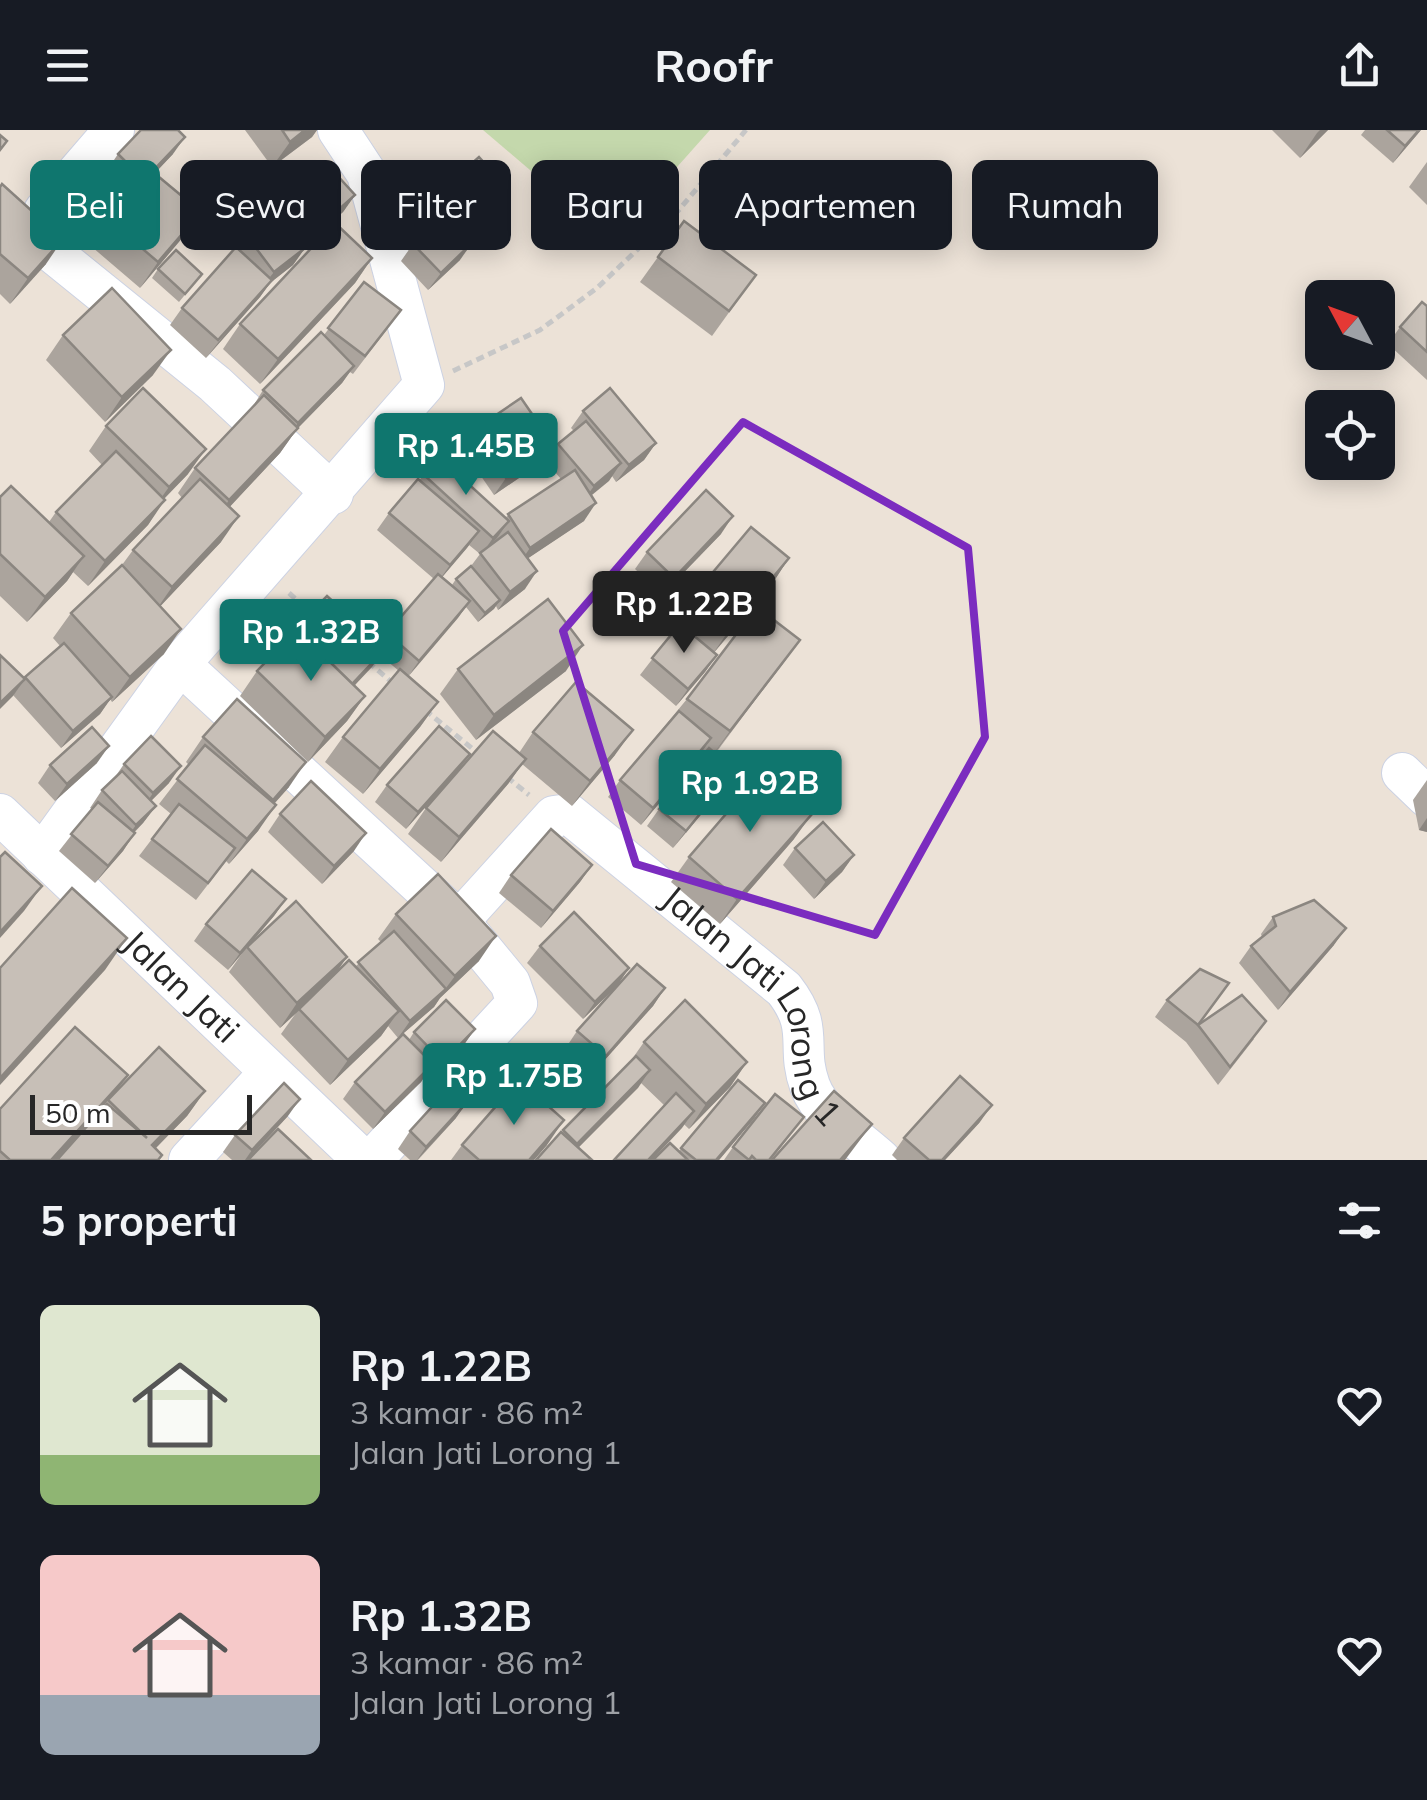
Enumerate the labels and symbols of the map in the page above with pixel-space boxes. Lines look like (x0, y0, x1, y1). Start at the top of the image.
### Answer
north arrow (1305, 280, 1395, 370)
pin: Rp 1.45B (363, 413, 569, 498)
pin: Rp 1.22B (581, 571, 787, 656)
pin: Rp 1.32B (208, 599, 414, 684)
pin: Rp 1.92B (647, 750, 853, 835)
street label: Jalan Jati Lorong 1 (653, 875, 851, 1135)
street label: Jalan Jati (114, 920, 249, 1052)
pin: Rp 1.75B (411, 1043, 617, 1128)
scale bar (30, 1090, 252, 1134)

